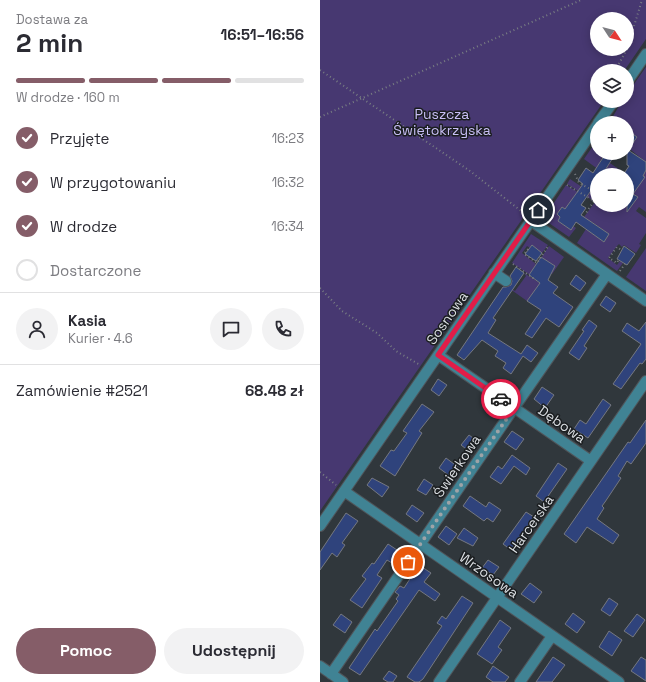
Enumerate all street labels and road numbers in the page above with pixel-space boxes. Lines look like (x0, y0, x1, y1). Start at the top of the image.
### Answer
street label: Sosnowa (422, 288, 472, 348)
street label: Dębowa (535, 401, 589, 447)
street label: Świerkowa (430, 431, 484, 501)
street label: Harcerska (504, 491, 558, 557)
street label: Wrzosowa (456, 548, 522, 602)

